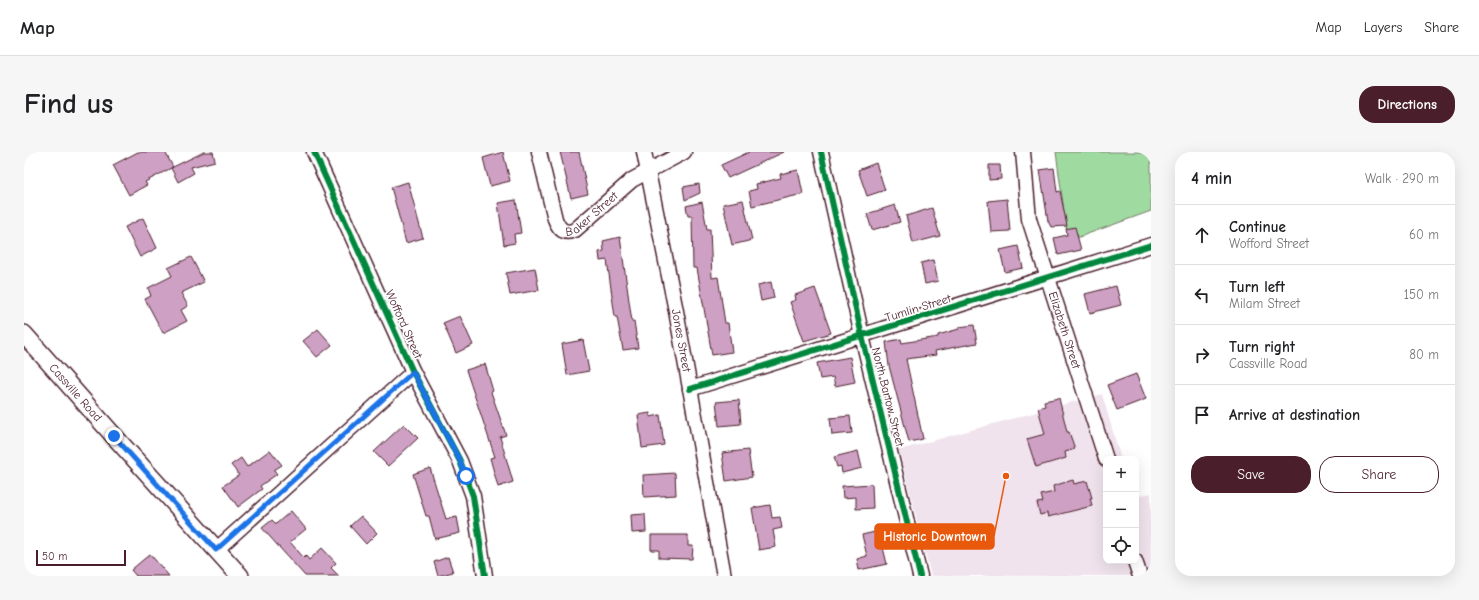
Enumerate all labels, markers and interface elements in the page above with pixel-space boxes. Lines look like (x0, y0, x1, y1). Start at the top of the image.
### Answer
text: Map (20, 17, 55, 39)
text: Map (1315, 19, 1342, 36)
text: Layers (1364, 19, 1402, 36)
text: Share (1424, 19, 1459, 36)
button: Directions (1359, 86, 1455, 123)
text: Find us (24, 88, 113, 120)
text: 4 min (1191, 169, 1232, 188)
text: Walk · 290 m (1365, 171, 1439, 186)
street label: Baker Street (565, 188, 621, 239)
text: Continue (1229, 218, 1286, 236)
icon: ahead (1191, 224, 1213, 246)
text: 60 m (1409, 227, 1439, 242)
text: Wofford Street (1229, 236, 1309, 251)
text: Turn left (1229, 278, 1285, 296)
icon: left (1191, 284, 1213, 306)
street label: Wofford Street (383, 287, 426, 361)
text: 150 m (1404, 287, 1439, 302)
street label: Elizabeth Street (1046, 290, 1084, 371)
street label: Tumlin Street (883, 291, 953, 325)
text: Milam Street (1229, 296, 1300, 311)
street label: Jones Street (669, 308, 694, 373)
text: Turn right (1229, 338, 1295, 356)
icon: right (1191, 344, 1213, 366)
street label: North Bartow Street (869, 346, 907, 449)
text: 80 m (1409, 347, 1439, 362)
text: Cassville Road (1229, 356, 1308, 371)
street label: Cassville Road (46, 361, 105, 424)
icon: arrive (1191, 404, 1213, 426)
text: Arrive at destination (1229, 406, 1360, 424)
route end (105, 427, 123, 445)
map controls (1103, 456, 1139, 564)
button: + (1103, 456, 1139, 492)
button: Save (1191, 456, 1311, 493)
button: Share (1319, 456, 1439, 493)
route start (457, 467, 475, 485)
button: − (1103, 492, 1139, 528)
callout: Historic Downtown (875, 524, 994, 549)
button: locate (1103, 528, 1139, 564)
text: Historic Downtown (883, 529, 987, 544)
scale bar (36, 548, 126, 567)
text: 50 m (42, 550, 67, 563)

